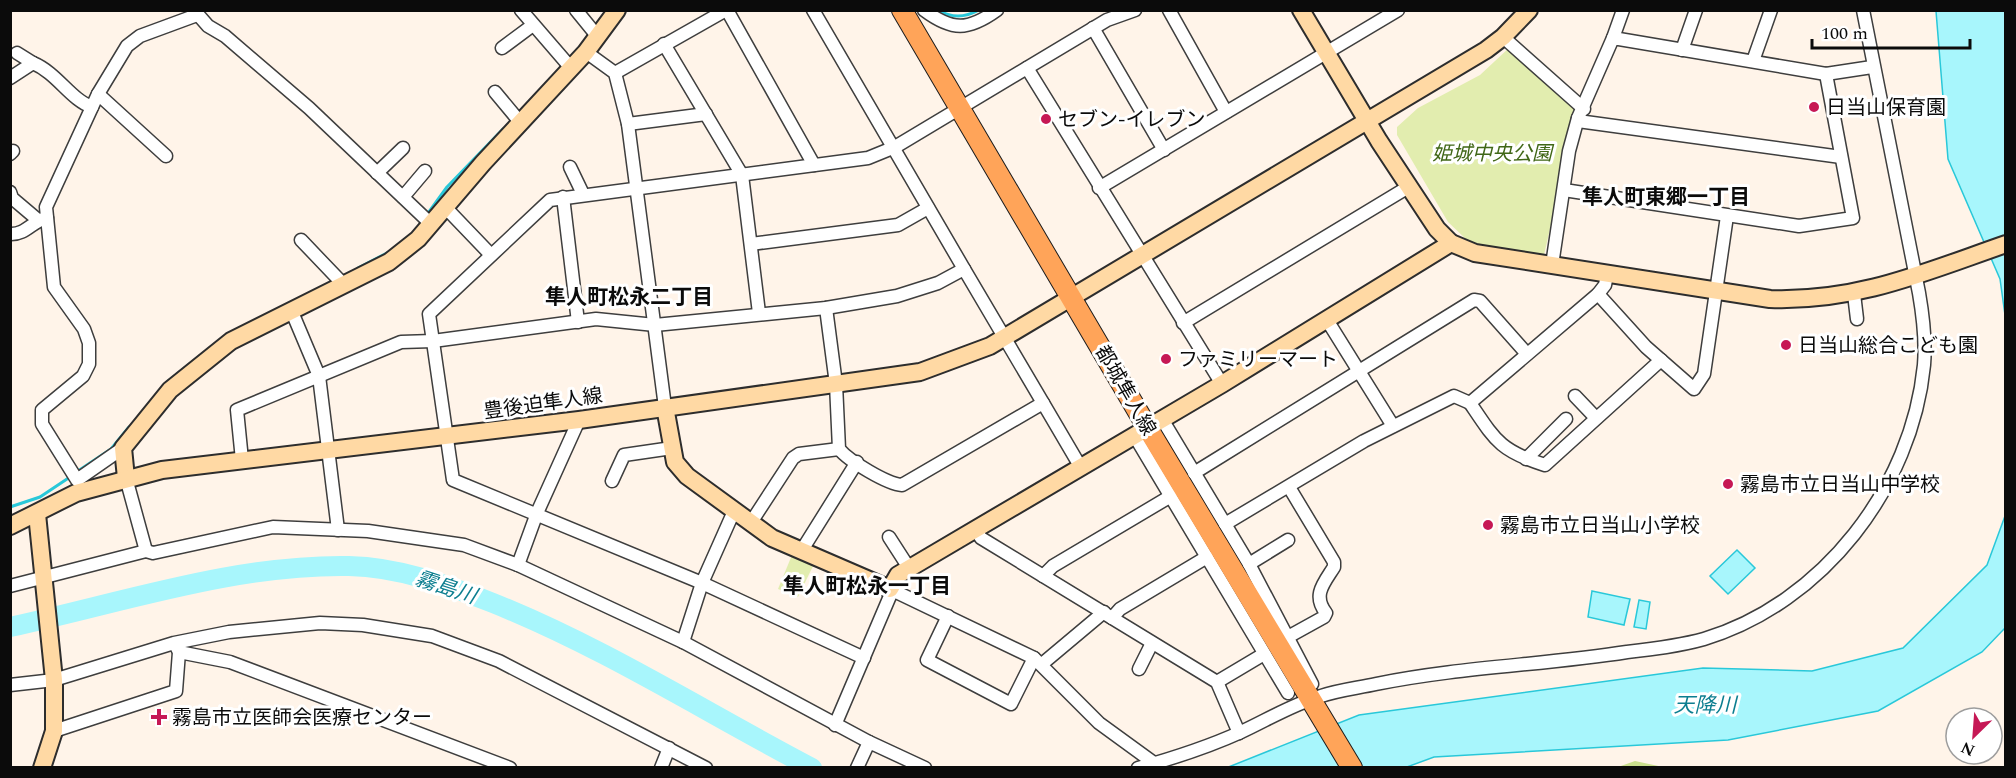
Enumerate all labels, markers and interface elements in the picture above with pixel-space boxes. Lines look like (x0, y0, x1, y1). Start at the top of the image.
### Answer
scale bar (1812, 12, 1970, 50)
text: 100 m (1821, 20, 1868, 47)
place label: 日当山保育園 (1826, 93, 1946, 123)
marker: 日当山保育園 (1807, 100, 1821, 114)
place label: セブン-イレブン (1058, 105, 1206, 135)
marker: セブン-イレブン (1039, 112, 1053, 126)
park label: 姫城中央公園 (1432, 139, 1555, 169)
district label: 隼人町東郷一丁目 (1582, 182, 1750, 214)
district label: 隼人町松永二丁目 (545, 282, 713, 314)
place label: 日当山総合こども園 (1798, 331, 1978, 361)
marker: 日当山総合こども園 (1779, 338, 1793, 352)
street label: 都城隼人線 (1087, 340, 1163, 441)
place label: ファミリーマート (1178, 345, 1338, 375)
marker: ファミリーマート (1159, 352, 1173, 366)
street label: 豊後迫隼人線 (482, 381, 605, 427)
place label: 霧島市立日当山中学校 (1740, 470, 1940, 500)
marker: 霧島市立日当山中学校 (1721, 477, 1735, 491)
place label: 霧島市立日当山小学校 (1500, 511, 1700, 541)
marker: 霧島市立日当山小学校 (1481, 518, 1495, 532)
water label: 霧島川 (411, 563, 482, 614)
district label: 隼人町松永一丁目 (783, 571, 951, 603)
water label: 天降川 (1674, 690, 1738, 722)
place label: 霧島市立医師会医療センター (172, 703, 432, 733)
north arrow (1944, 706, 2004, 766)
marker: 霧島市立医師会医療センター (150, 708, 168, 726)
text: N (1957, 735, 1979, 762)

